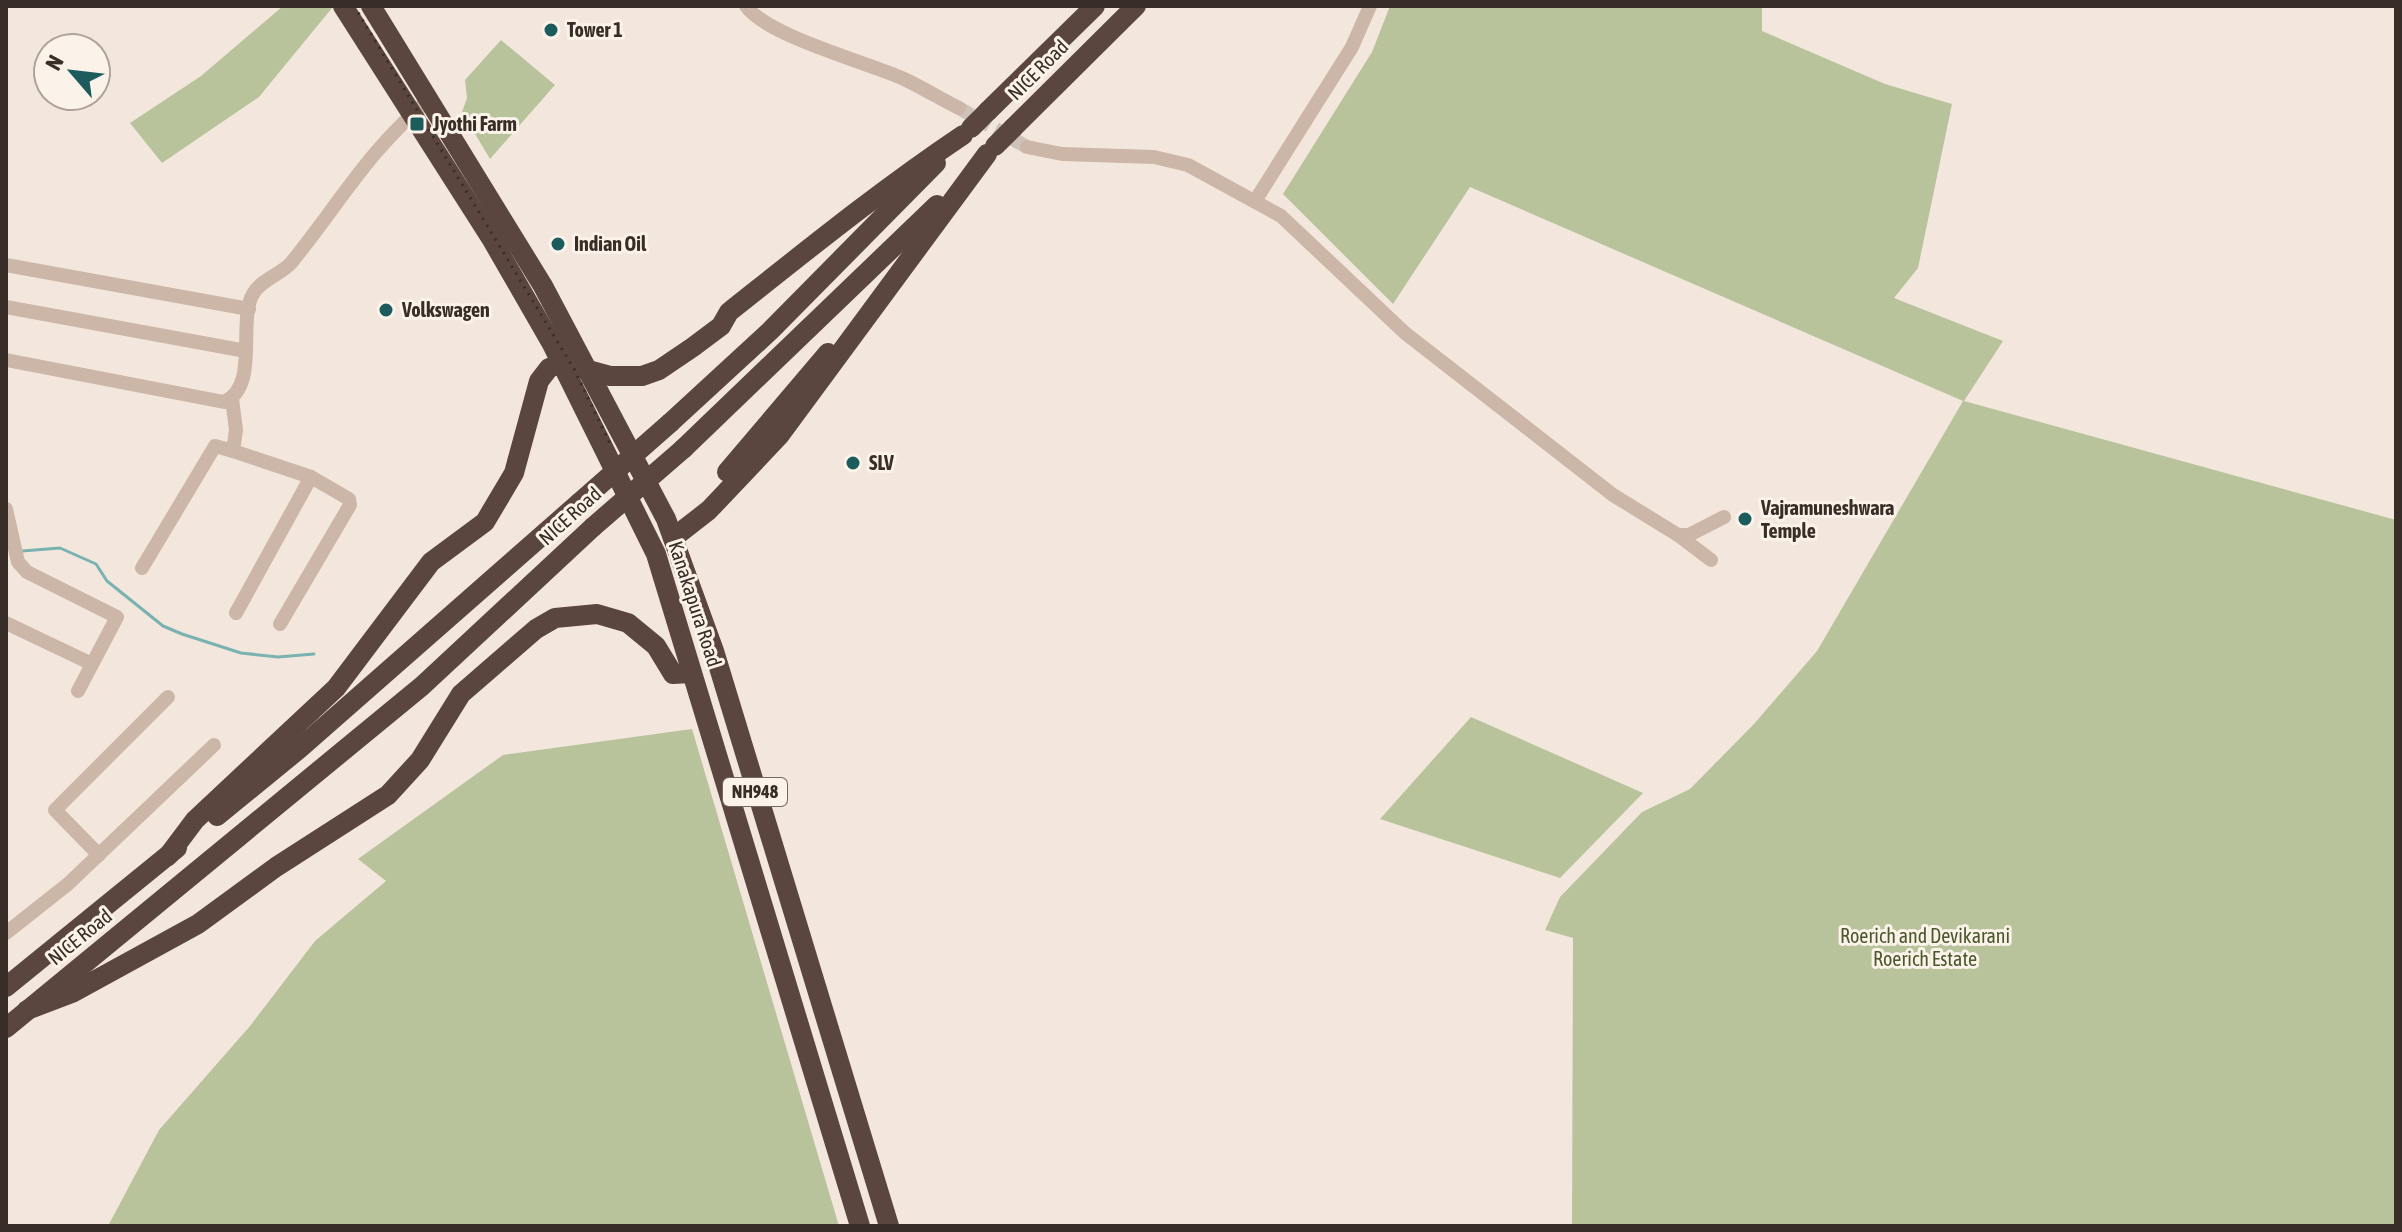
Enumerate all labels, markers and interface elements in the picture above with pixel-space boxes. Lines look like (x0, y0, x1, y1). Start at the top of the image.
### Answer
place label: Tower 1 (567, 18, 623, 41)
marker: Tower 1 (542, 21, 560, 39)
north arrow (32, 32, 112, 112)
street label: NICE Road (1003, 35, 1072, 104)
text: N (40, 51, 69, 74)
place label: Jyothi Farm (432, 112, 517, 135)
marker: Jyothi Farm (408, 115, 426, 133)
place label: Indian Oil (574, 232, 647, 255)
marker: Indian Oil (549, 235, 567, 253)
place label: Volkswagen (401, 298, 490, 321)
marker: Volkswagen (377, 301, 395, 319)
place label: SLV (869, 451, 894, 474)
marker: SLV (844, 454, 862, 472)
street label: NICE Road (534, 482, 605, 549)
place label: Vajramuneshwara Temple (1760, 496, 1894, 542)
marker: Vajramuneshwara Temple (1736, 510, 1754, 528)
street label: Kanakapura Road (664, 538, 727, 670)
road number: NH948 (723, 778, 787, 806)
street label: NICE Road (43, 904, 116, 969)
park label: Roerich and Devikarani Roerich Estate (1840, 924, 2010, 970)

